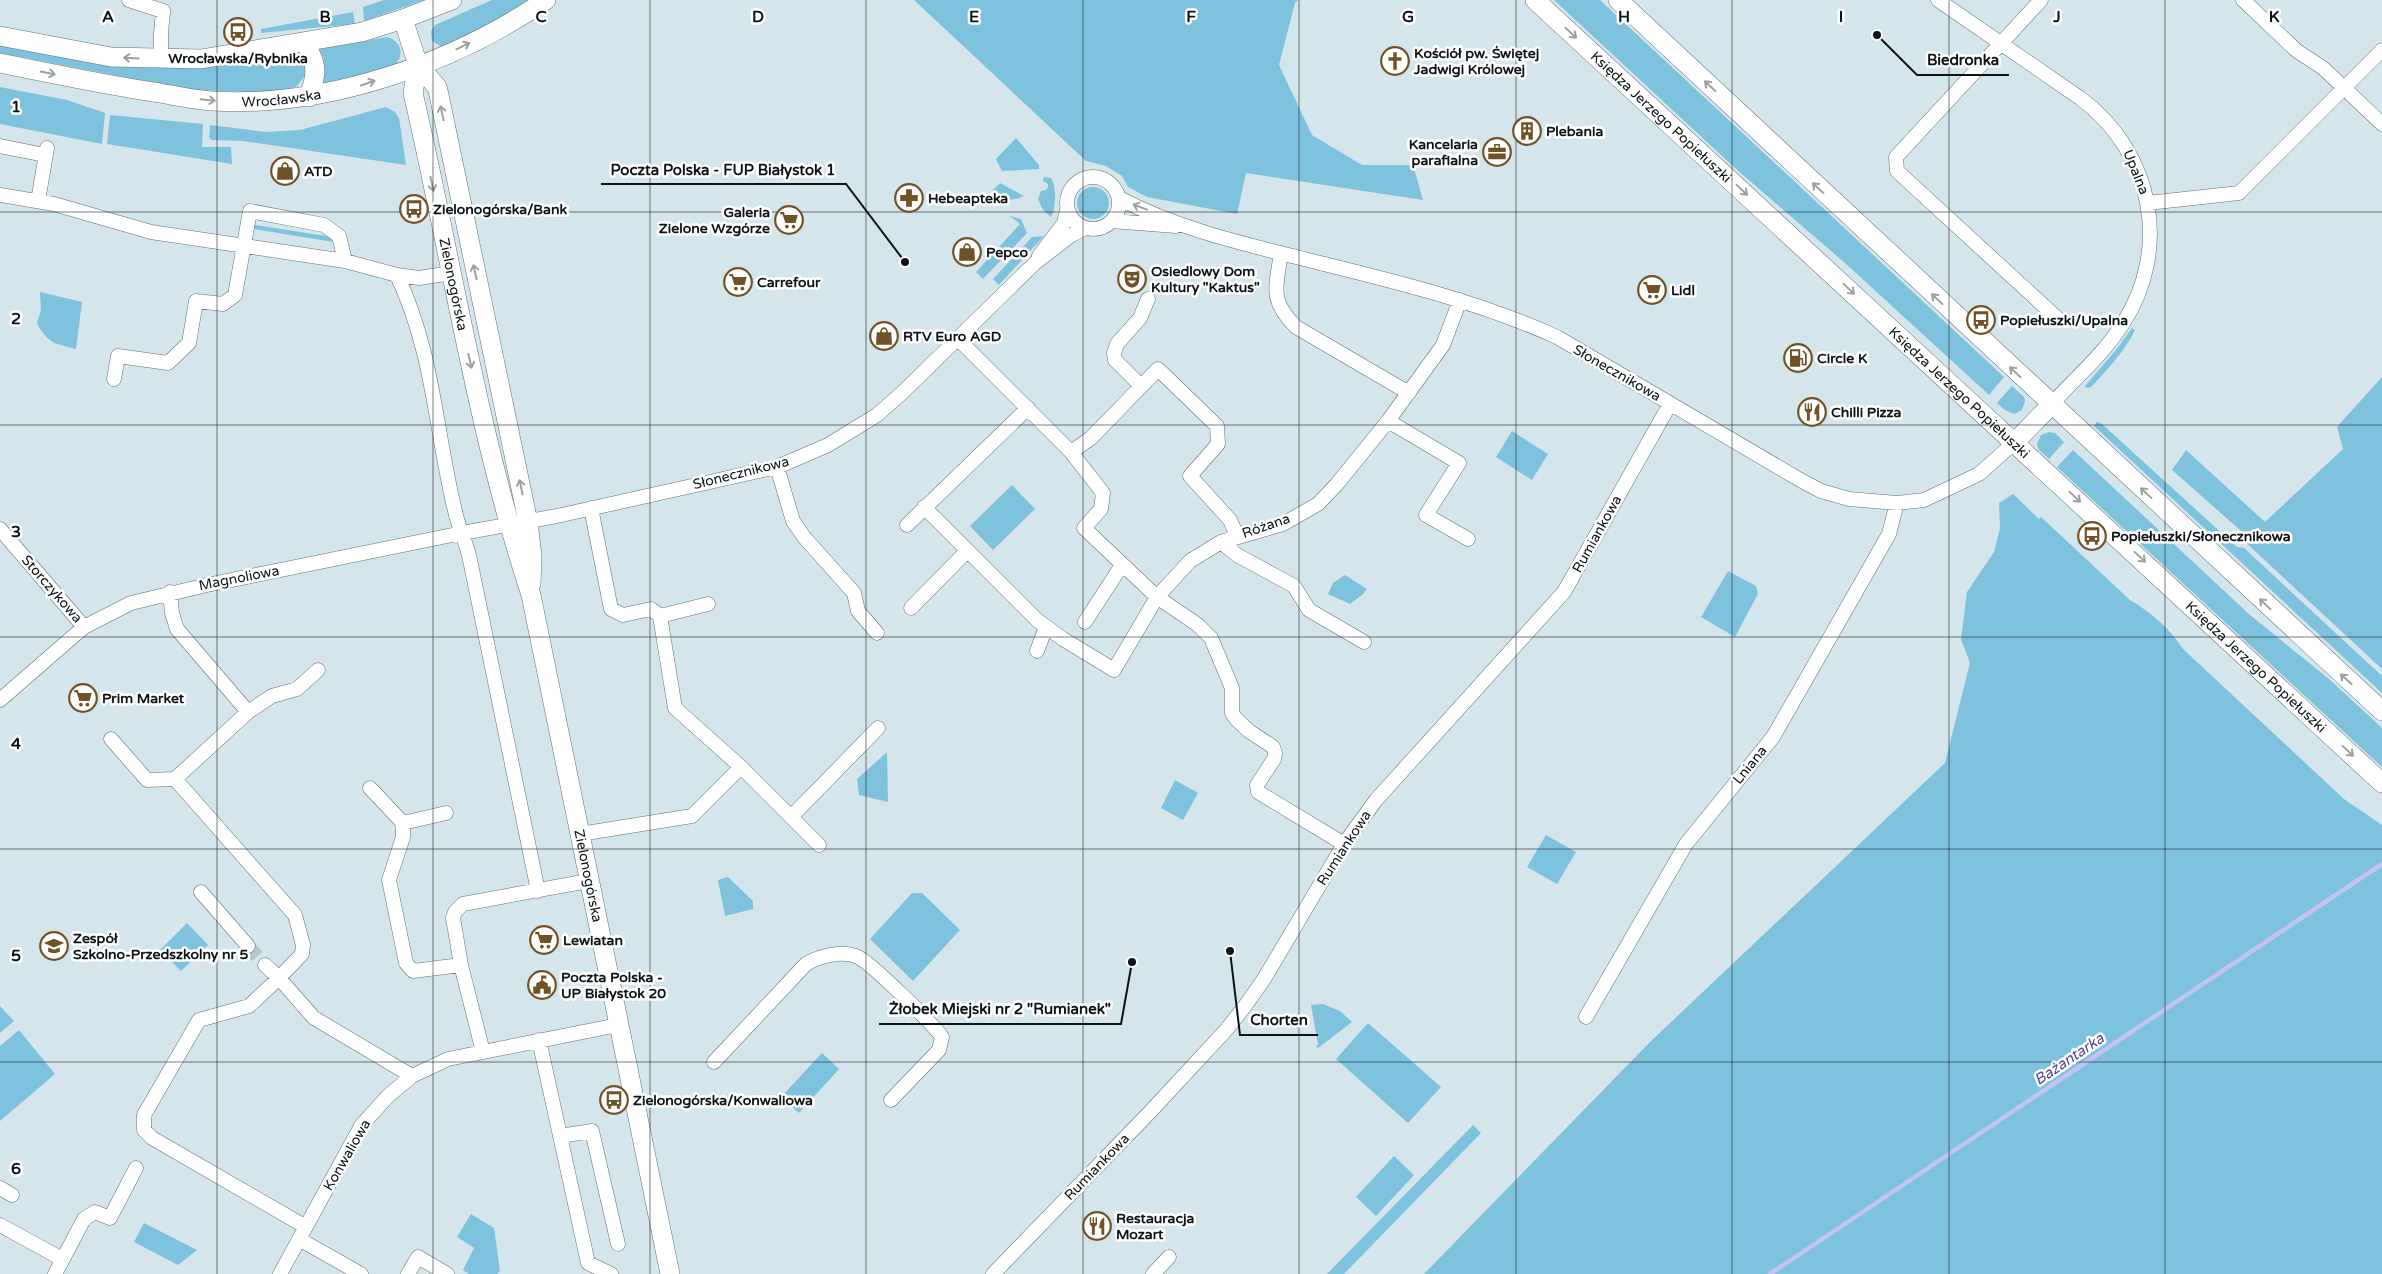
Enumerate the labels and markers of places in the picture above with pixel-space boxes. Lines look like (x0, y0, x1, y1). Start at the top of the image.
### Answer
bus stop icon: Wrocławska/Rybnika (223, 17, 253, 47)
place label: Kościół pw. Świętej Jadwigi Królowej (1413, 45, 1539, 78)
callout: Biedronka (1917, 45, 2009, 75)
church icon: Kościół pw. Świętej Jadwigi Królowej (1380, 46, 1410, 76)
place label: Wrocławska/Rybnika (168, 50, 308, 67)
building icon: Plebania (1512, 116, 1542, 146)
place label: Plebania (1546, 123, 1603, 140)
place label: Kancelaria parafialna (1409, 136, 1478, 169)
office icon: Kancelaria parafialna (1482, 137, 1512, 167)
callout: Poczta Polska - FUP Białystok 1 (601, 154, 846, 184)
shop icon: ATD (270, 156, 300, 186)
place label: ATD (304, 163, 333, 180)
pharmacy icon: Hebeapteka (894, 183, 924, 213)
place label: Hebeapteka (928, 190, 1008, 207)
bus stop icon: Zielonogórska/Bank (399, 194, 429, 224)
place label: Zielonogórska/Bank (433, 201, 567, 218)
place label: Galeria Zielone Wzgórze (659, 204, 770, 237)
supermarket icon: Galeria Zielone Wzgórze (774, 205, 804, 235)
shop icon: Pepco (952, 237, 982, 267)
place label: Pepco (986, 244, 1028, 261)
place label: Osiedlowy Dom Kultury "Kaktus" (1151, 263, 1260, 296)
theatre icon: Osiedlowy Dom Kultury "Kaktus" (1117, 264, 1147, 294)
supermarket icon: Carrefour (723, 267, 753, 297)
place label: Carrefour (757, 274, 821, 291)
supermarket icon: Lidl (1637, 275, 1667, 305)
place label: Lidl (1671, 282, 1695, 299)
bus stop icon: Popiełuszki/Upalna (1966, 305, 1996, 335)
place label: Popiełuszki/Upalna (2000, 312, 2128, 329)
shop icon: RTV Euro AGD (869, 321, 899, 351)
place label: RTV Euro AGD (903, 328, 1002, 345)
fuel station icon: Circle K (1783, 343, 1813, 373)
place label: Circle K (1817, 350, 1868, 367)
restaurant icon: Chilli Pizza (1797, 397, 1827, 427)
place label: Chilli Pizza (1831, 404, 1902, 421)
bus stop icon: Popiełuszki/Słonecznikowa (2077, 521, 2107, 551)
place label: Popiełuszki/Słonecznikowa (2111, 528, 2291, 545)
supermarket icon: Prim Market (68, 683, 98, 713)
place label: Prim Market (102, 690, 185, 707)
supermarket icon: Lewiatan (529, 925, 559, 955)
place label: Zespół Szkolno-Przedszkolny nr 5 (73, 930, 249, 963)
school or university icon: Zespół Szkolno-Przedszkolny nr 5 (39, 931, 69, 961)
place label: Lewiatan (563, 932, 623, 949)
place label: Poczta Polska - UP Białystok 20 (561, 969, 666, 1002)
public building icon: Poczta Polska - UP Białystok 20 (527, 970, 557, 1000)
callout: Żłobek Miejski nr 2 "Rumianek" (879, 994, 1121, 1024)
callout: Chorten (1240, 1005, 1318, 1035)
bus stop icon: Zielonogórska/Konwaliowa (599, 1085, 629, 1115)
place label: Zielonogórska/Konwaliowa (633, 1092, 813, 1109)
place label: Restauracja Mozart (1116, 1210, 1194, 1243)
restaurant icon: Restauracja Mozart (1082, 1211, 1112, 1241)

